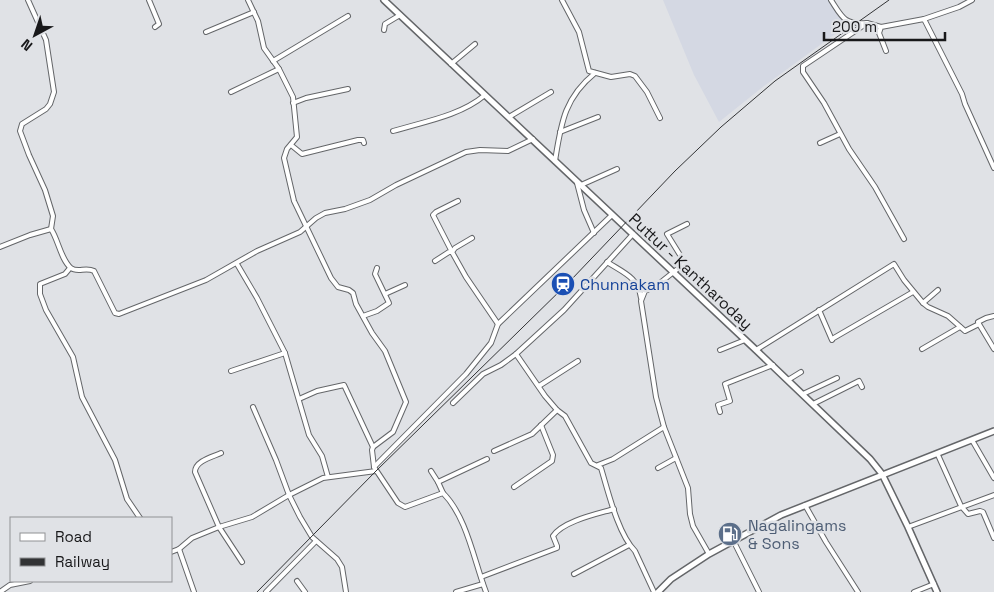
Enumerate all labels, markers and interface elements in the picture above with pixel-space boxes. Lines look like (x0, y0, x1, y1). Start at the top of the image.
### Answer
north arrow (10, 10, 60, 60)
scale bar (824, 10, 945, 42)
text: 200 m (832, 17, 877, 36)
text: N (17, 35, 36, 55)
street label: Puttur - Kantharoday (624, 208, 757, 334)
station icon: Chunnakam (550, 271, 576, 297)
place label: Chunnakam (580, 274, 670, 295)
place label: Nagalingams & Sons (748, 515, 846, 554)
legend (10, 517, 172, 582)
fuel station icon: Nagalingams & Sons (717, 521, 743, 547)
text: Road (55, 527, 92, 546)
text: Railway (55, 552, 110, 571)

